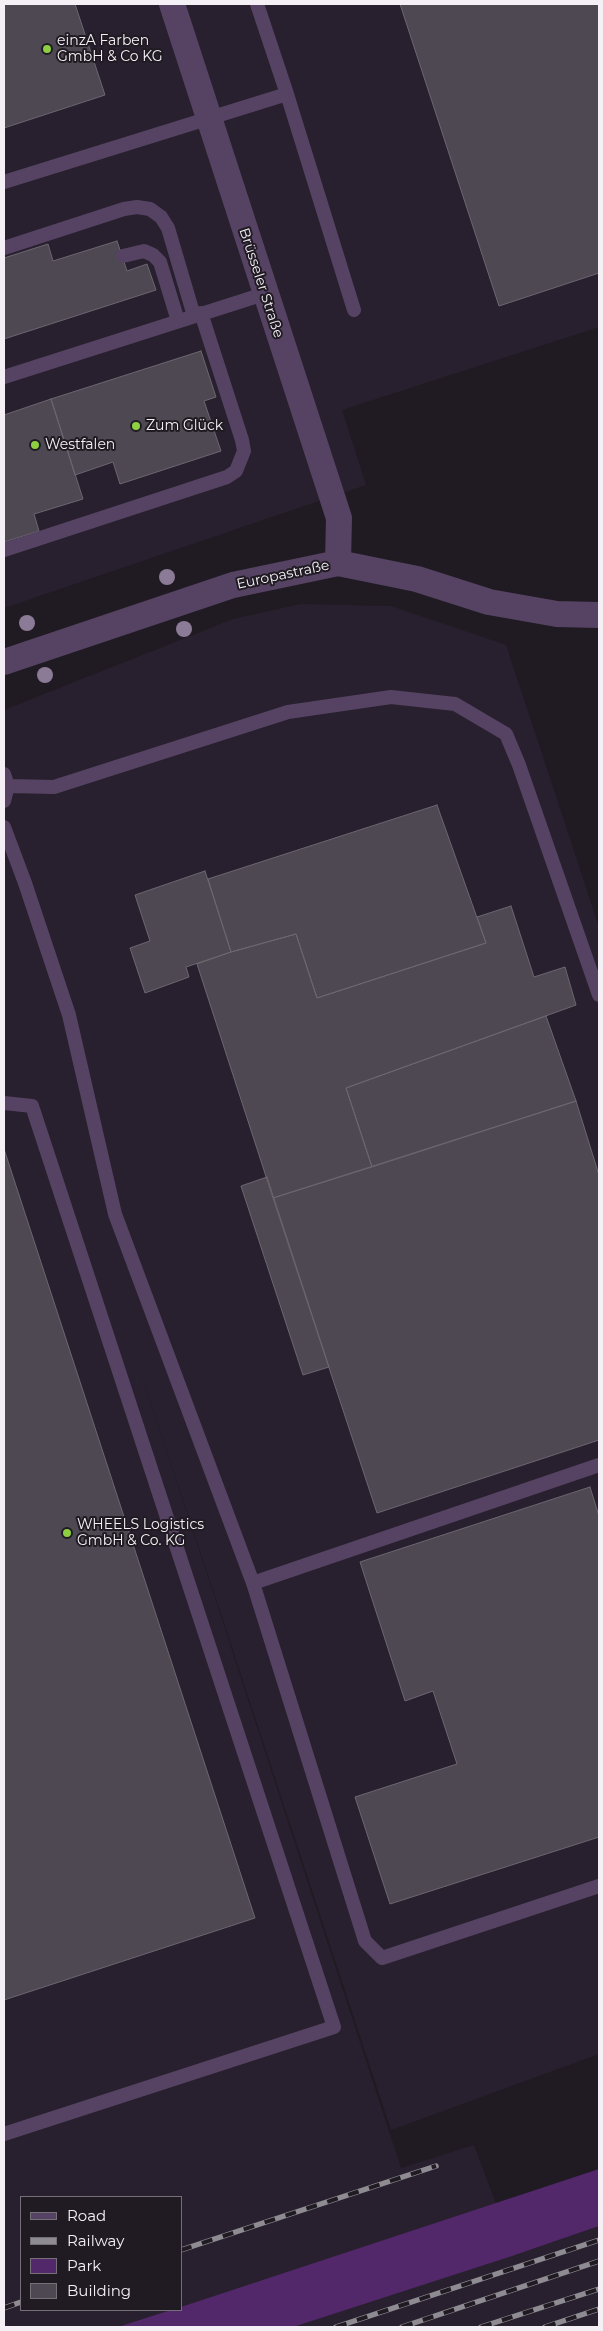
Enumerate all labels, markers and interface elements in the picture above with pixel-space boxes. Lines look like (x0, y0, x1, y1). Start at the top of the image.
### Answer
place label: einzA Farben GmbH & Co KG (57, 33, 163, 65)
marker: einzA Farben GmbH & Co KG (41, 43, 53, 55)
street label: Brüsseler Straße (235, 226, 287, 340)
place label: Zum Glück (146, 418, 223, 434)
marker: Zum Glück (130, 420, 142, 432)
place label: Westfalen (45, 437, 115, 453)
marker: Westfalen (29, 439, 41, 451)
street label: Europastraße (235, 557, 331, 593)
place label: WHEELS Logistics GmbH & Co. KG (77, 1517, 204, 1550)
marker: WHEELS Logistics GmbH & Co. KG (61, 1527, 73, 1539)
legend (20, 2196, 182, 2311)
text: Road (67, 2206, 106, 2225)
text: Railway (67, 2231, 124, 2250)
text: Park (67, 2256, 101, 2275)
text: Building (67, 2281, 131, 2300)

